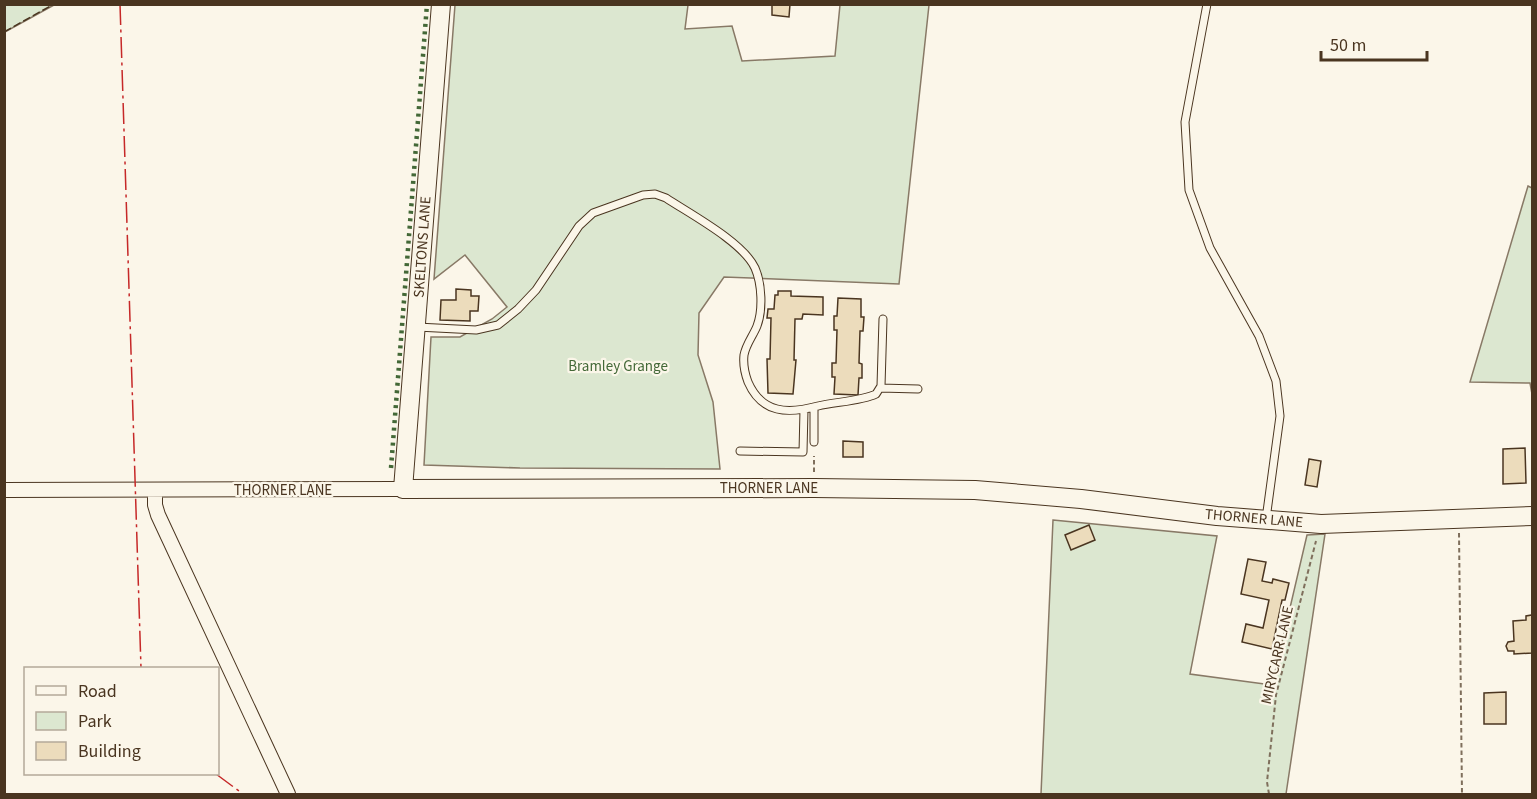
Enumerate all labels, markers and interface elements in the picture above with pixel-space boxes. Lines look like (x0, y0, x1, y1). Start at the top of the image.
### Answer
scale bar (1321, 24, 1428, 62)
text: 50 m (1330, 33, 1366, 58)
street label: SKELTONS LANE (408, 196, 437, 298)
park label: Bramley Grange (568, 356, 668, 377)
street label: THORNER LANE (720, 478, 818, 499)
street label: THORNER LANE (234, 480, 332, 501)
street label: THORNER LANE (1204, 504, 1304, 533)
street label: MIRYCARR LANE (1256, 604, 1299, 706)
legend (24, 667, 219, 775)
text: Road (78, 679, 117, 704)
text: Park (78, 709, 112, 734)
text: Building (78, 739, 141, 764)

